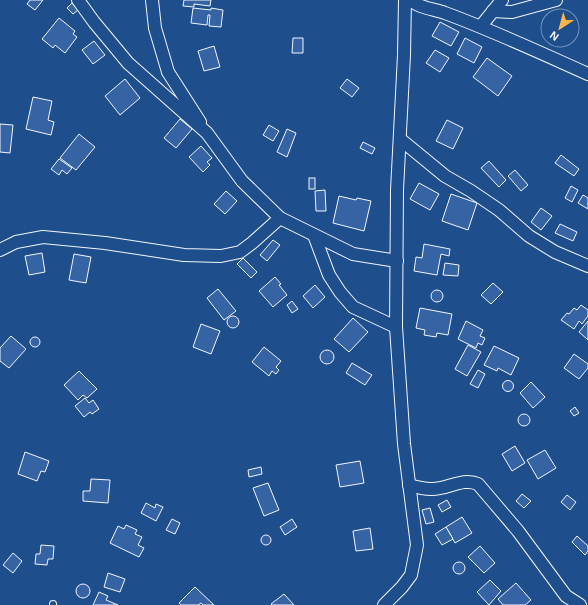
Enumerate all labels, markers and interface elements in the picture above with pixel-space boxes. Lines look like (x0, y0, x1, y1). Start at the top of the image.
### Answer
north arrow (540, 8, 580, 48)
text: N (547, 29, 561, 43)

